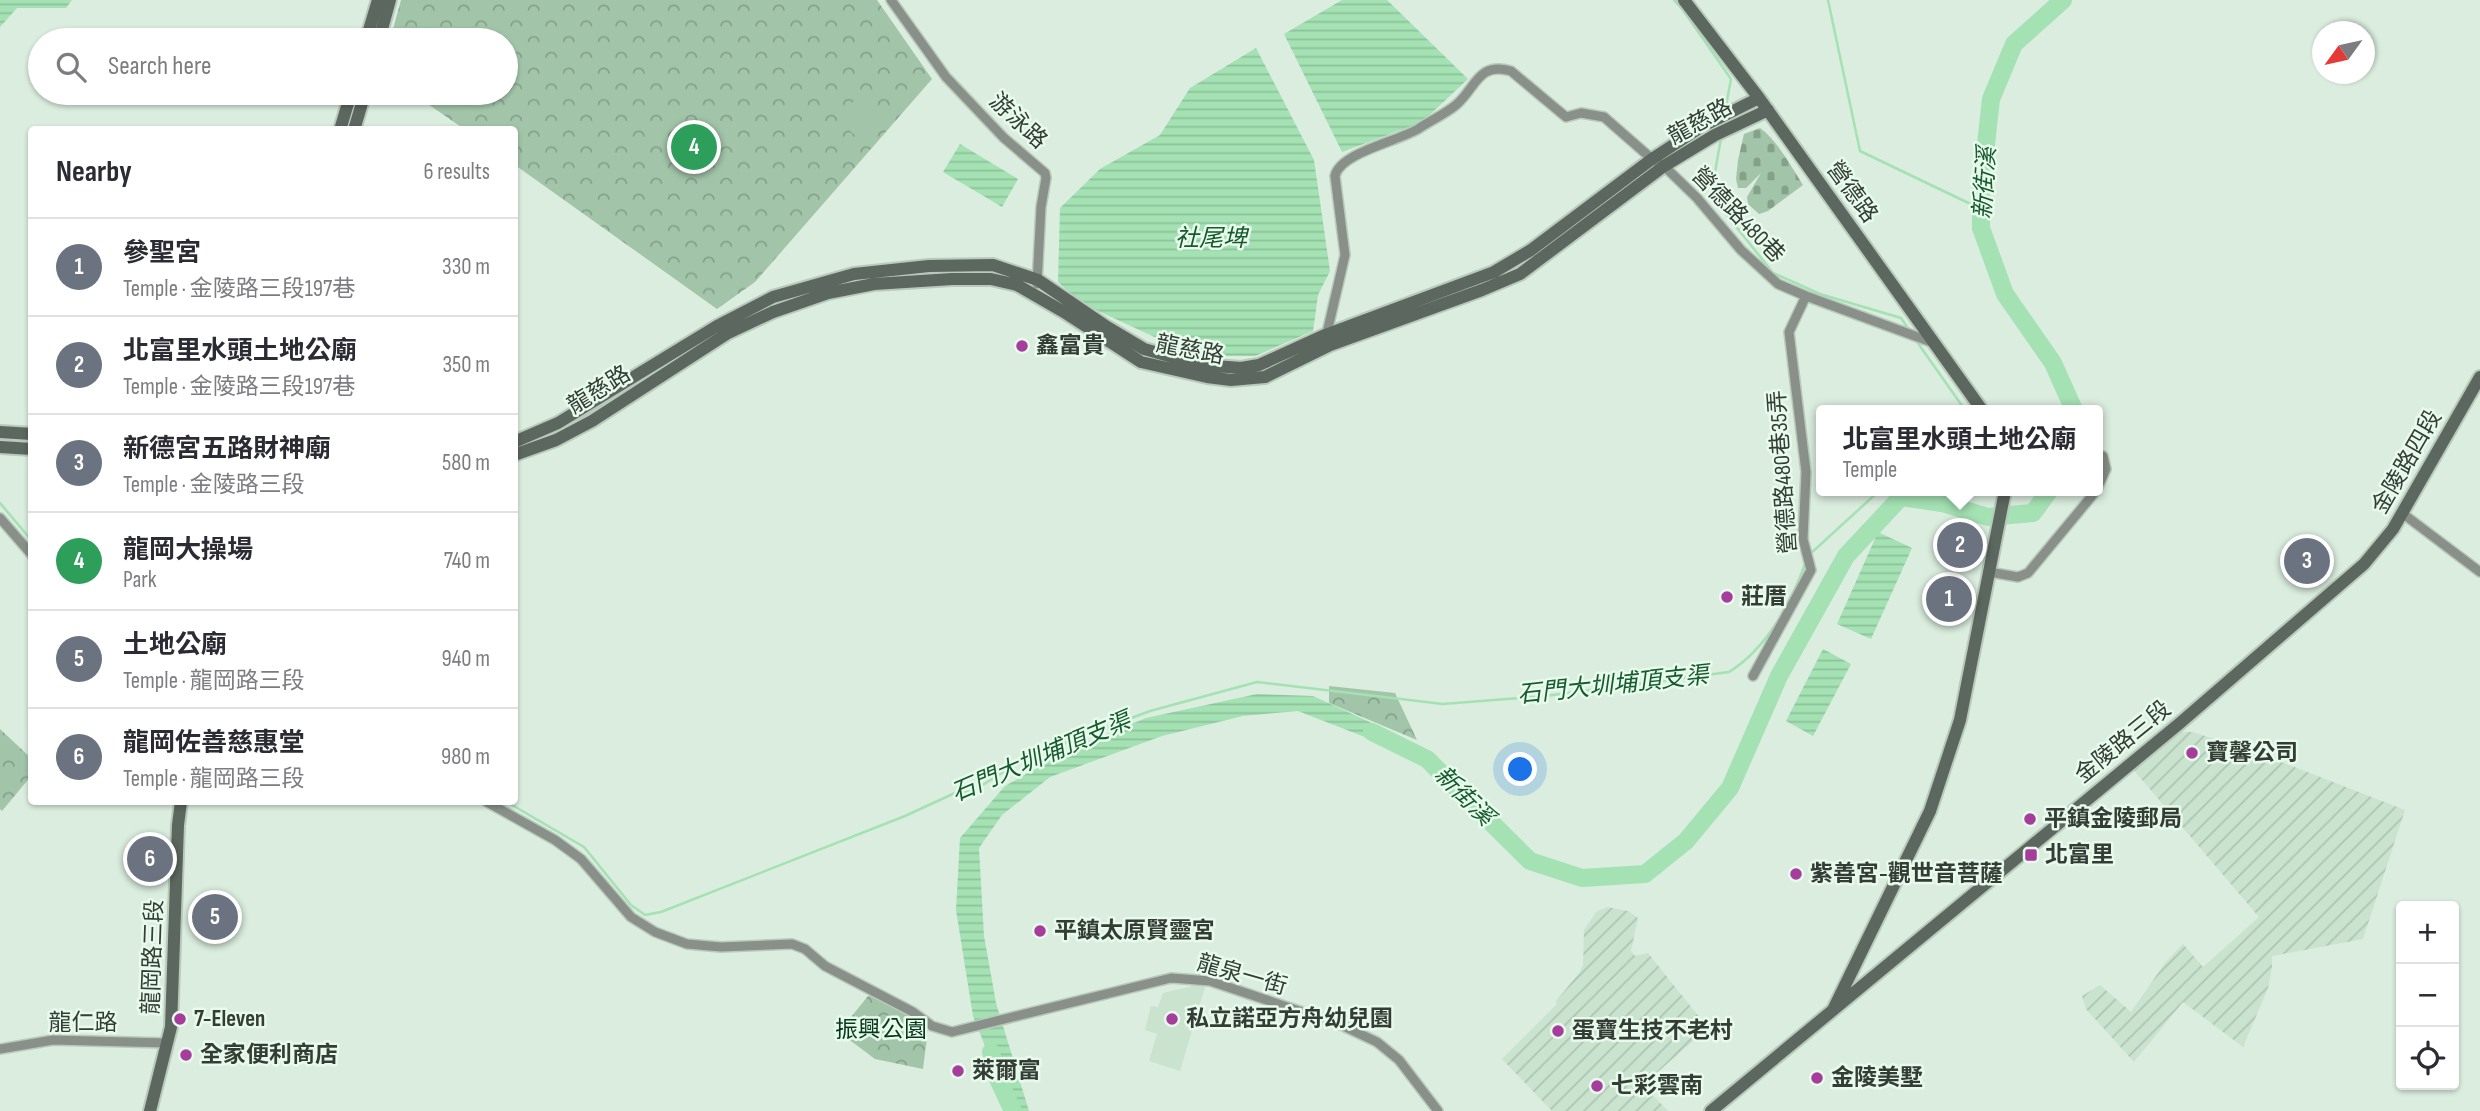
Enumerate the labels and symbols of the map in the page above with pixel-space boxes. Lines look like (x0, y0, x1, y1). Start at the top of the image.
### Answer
north arrow (2312, 21, 2375, 84)
street label: 游泳路 (983, 87, 1053, 155)
street label: 龍慈路 (1663, 93, 1737, 151)
pin: 4 (671, 121, 717, 173)
water label: 新街溪 (1968, 143, 2002, 220)
street label: 營德路 (1820, 156, 1884, 228)
street label: 營德路480巷 (1686, 161, 1790, 269)
water label: 社尾埤 (1175, 224, 1250, 253)
street label: 龍慈路 (1153, 330, 1227, 370)
place label: 鑫富貴 (1036, 332, 1105, 360)
marker: 鑫富貴 (1014, 338, 1030, 354)
street label: 龍慈路 (562, 360, 636, 420)
street label: 營德路480巷35弄 (1763, 389, 1803, 555)
street label: 金陵路四段 (2366, 405, 2448, 519)
pin: 2 (1937, 519, 1983, 571)
pin: 3 (2284, 535, 2330, 587)
pin: 1 (1926, 573, 1972, 625)
place label: 莊厝 (1741, 583, 1787, 611)
marker: 莊厝 (1719, 589, 1735, 605)
water label: 石門大圳埔頂支渠 (1516, 660, 1713, 709)
street label: 金陵路三段 (2070, 695, 2176, 789)
water label: 石門大圳埔頂支渠 (947, 705, 1138, 808)
place label: 寶馨公司 (2206, 739, 2298, 767)
marker: 寶馨公司 (2184, 745, 2200, 761)
your location (1503, 752, 1537, 786)
water label: 新街溪 (1428, 760, 1502, 834)
place label: 平鎮金陵郵局 (2044, 805, 2182, 833)
marker: 平鎮金陵郵局 (2022, 811, 2038, 827)
pin: 6 (127, 833, 173, 885)
place label: 北富里 (2045, 841, 2114, 869)
marker: 北富里 (2023, 847, 2039, 863)
place label: 紫善宮-觀世音菩薩 (1810, 860, 2003, 888)
marker: 紫善宮-觀世音菩薩 (1788, 866, 1804, 882)
pin: 5 (192, 891, 238, 943)
street label: 龍岡路三段 (137, 899, 169, 1015)
place label: 平鎮太原賢靈宮 (1054, 917, 1215, 945)
marker: 平鎮太原賢靈宮 (1032, 923, 1048, 939)
street label: 龍泉一街 (1194, 949, 1290, 1001)
place label: 7-Eleven (194, 1005, 265, 1033)
place label: 私立諾亞方舟幼兒園 (1186, 1005, 1393, 1033)
street label: 龍仁路 (49, 1009, 118, 1037)
marker: 7-Eleven (172, 1011, 188, 1027)
marker: 私立諾亞方舟幼兒園 (1164, 1011, 1180, 1027)
park label: 振興公園 (835, 1016, 927, 1044)
place label: 蛋寶生技不老村 (1572, 1017, 1733, 1045)
marker: 蛋寶生技不老村 (1550, 1023, 1566, 1039)
place label: 全家便利商店 (200, 1041, 338, 1069)
marker: 全家便利商店 (178, 1047, 194, 1063)
place label: 萊爾富 (972, 1057, 1041, 1085)
marker: 萊爾富 (950, 1063, 966, 1079)
place label: 金陵美墅 (1831, 1064, 1923, 1092)
marker: 金陵美墅 (1809, 1070, 1825, 1086)
place label: 七彩雲南 (1611, 1072, 1703, 1100)
marker: 七彩雲南 (1589, 1078, 1605, 1094)

